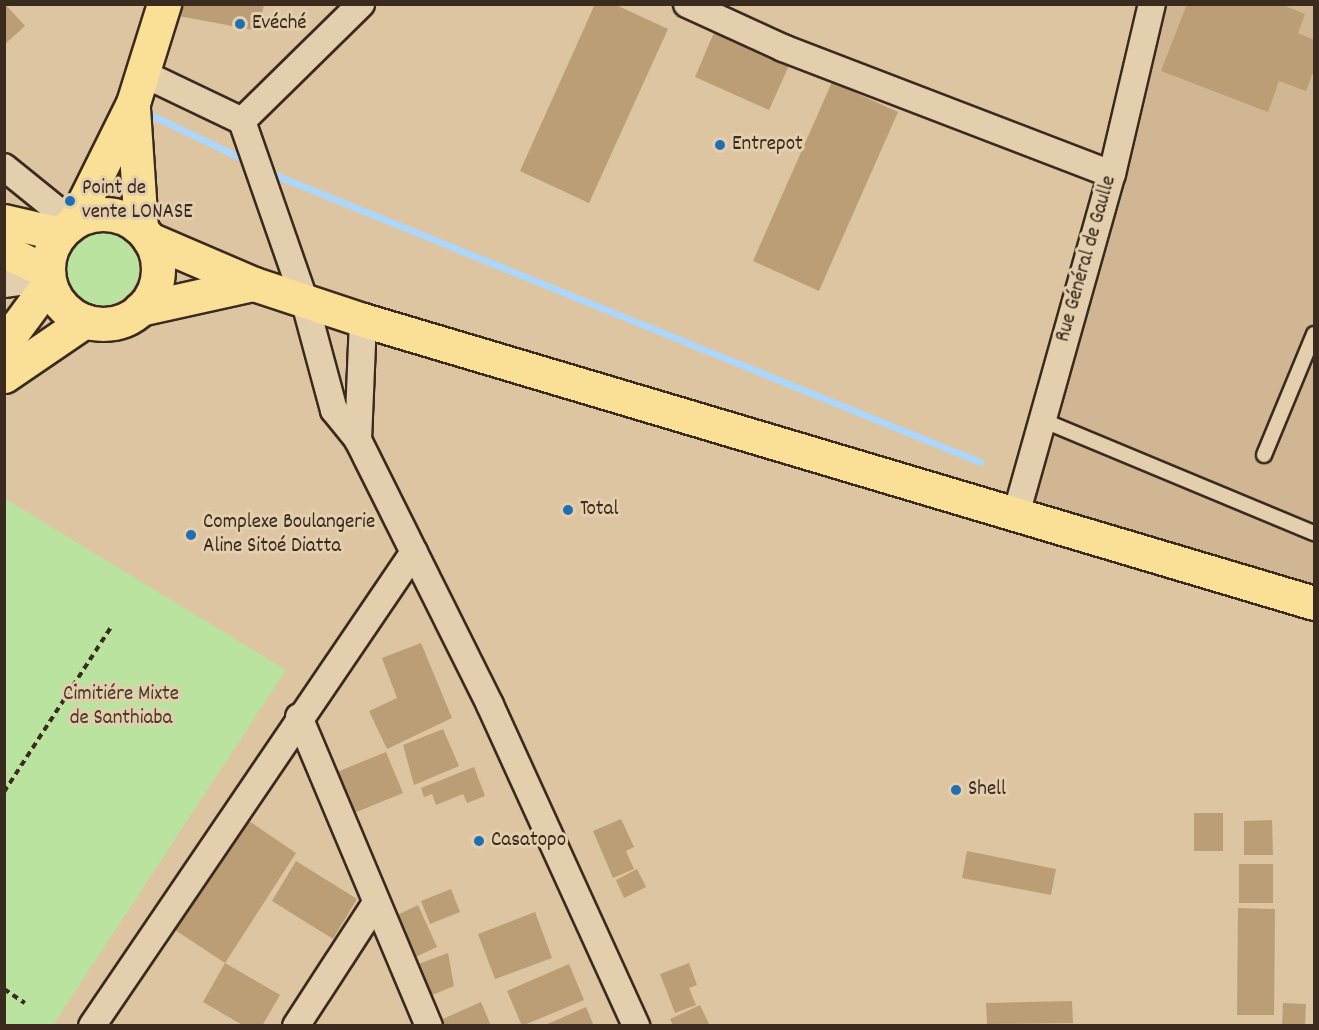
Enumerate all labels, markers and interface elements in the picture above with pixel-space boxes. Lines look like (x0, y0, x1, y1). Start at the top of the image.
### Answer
place label: Evéché (252, 11, 306, 37)
marker: Evéché (233, 17, 247, 31)
place label: Entrepot (732, 132, 803, 158)
marker: Entrepot (713, 138, 727, 152)
street label: Rue Général de Gaulle (1051, 173, 1123, 345)
place label: Point de vente LONASE (82, 176, 193, 226)
marker: Point de vente LONASE (63, 194, 77, 208)
place label: Total (580, 497, 618, 523)
marker: Total (561, 503, 575, 517)
place label: Complexe Boulangerie Aline Sitoé Diatta (203, 510, 375, 560)
marker: Complexe Boulangerie Aline Sitoé Diatta (184, 528, 198, 542)
park label: Cimitiére Mixte de Santhiaba (63, 682, 179, 732)
place label: Shell (968, 777, 1006, 803)
marker: Shell (949, 783, 963, 797)
place label: Casatopo (491, 828, 566, 854)
marker: Casatopo (472, 834, 486, 848)

